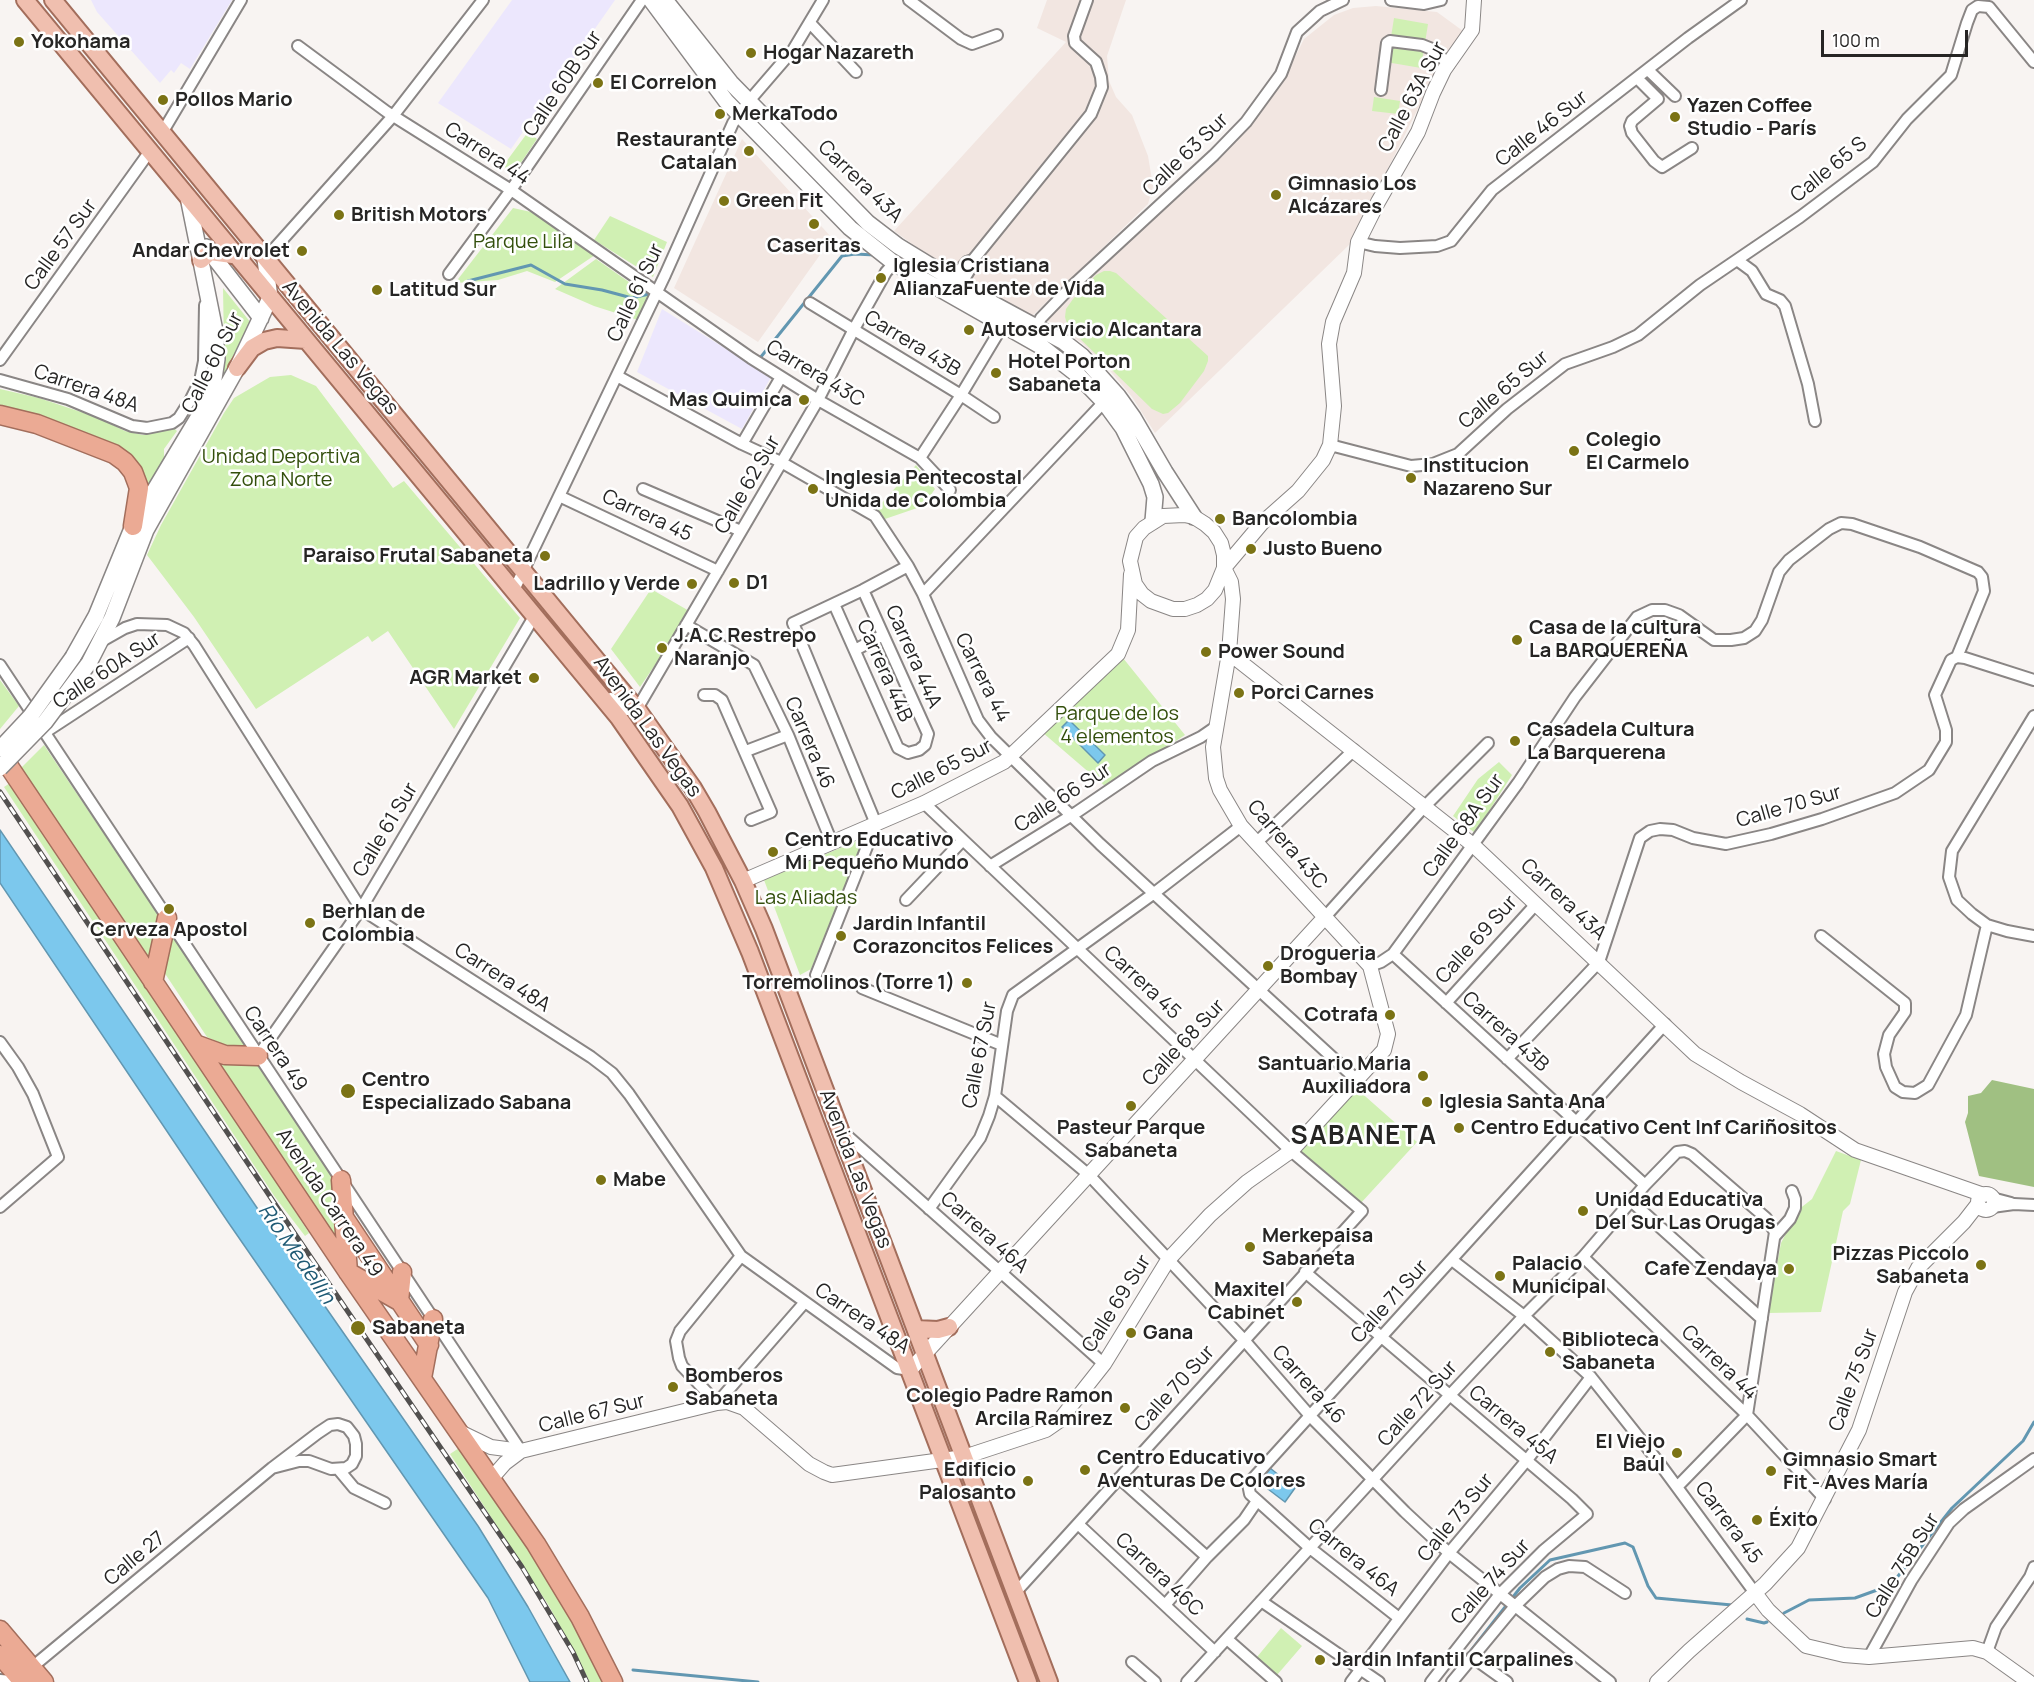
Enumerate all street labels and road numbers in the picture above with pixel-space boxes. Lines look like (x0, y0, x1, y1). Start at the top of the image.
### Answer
street label: Calle 60B Sur (519, 26, 607, 142)
street label: Calle 63A Sur (1374, 38, 1452, 156)
street label: Calle 46 Sur (1491, 86, 1593, 172)
street label: Calle 63 Sur (1138, 108, 1234, 202)
street label: Carrera 44 (440, 118, 534, 190)
street label: Calle 65 S (1786, 132, 1872, 208)
street label: Carrera 43A (813, 136, 907, 228)
street label: Calle 57 Sur (20, 194, 102, 296)
street label: Calle 61 Sur (603, 240, 669, 346)
street label: Avenida Las Vegas (277, 276, 403, 420)
street label: Carrera 43B (859, 306, 965, 382)
street label: Calle 60 Sur (177, 308, 249, 418)
street label: Carrera 43C (761, 335, 869, 413)
street label: Calle 65 Sur (1454, 346, 1554, 434)
street label: Carrera 48A (30, 360, 142, 418)
street label: Calle 62 Sur (710, 432, 786, 538)
street label: Carrera 45 (598, 485, 696, 547)
street label: Carrera 44A (880, 602, 946, 712)
street label: Carrera 44B (851, 616, 917, 726)
street label: Calle 60A Sur (49, 627, 165, 715)
street label: Carrera 44 (949, 629, 1015, 727)
street label: Avenida Las Vegas (588, 652, 706, 802)
street label: Carrera 46 (779, 693, 839, 793)
street label: Calle 65 Sur (888, 734, 996, 806)
street label: Calle 66 Sur (1010, 758, 1116, 838)
street label: Calle 68A Sur (1418, 769, 1510, 883)
street label: Calle 61 Sur (348, 778, 424, 882)
street label: Calle 70 Sur (1734, 781, 1844, 833)
street label: Carrera 43C (1242, 795, 1332, 895)
street label: Carrera 43A (1515, 854, 1611, 946)
street label: Calle 69 Sur (1431, 891, 1523, 989)
street label: Carrera 48A (450, 938, 554, 1018)
street label: Carrera 45 (1098, 941, 1186, 1025)
street label: Carrera 43B (1457, 987, 1553, 1077)
street label: Calle 68 Sur (1138, 995, 1230, 1091)
street label: Calle 67 Sur (958, 1000, 1002, 1110)
street label: Carrera 49 (238, 1002, 312, 1096)
street label: Avenida Las Vegas (814, 1086, 896, 1252)
street label: Avenida Carrera 49 (270, 1124, 388, 1282)
street label: Carrera 46A (935, 1187, 1033, 1279)
street label: Calle 69 Sur (1078, 1251, 1156, 1357)
street label: Calle 71 Sur (1346, 1255, 1434, 1349)
street label: Carrera 48A (810, 1278, 914, 1360)
street label: Carrera 44 (1676, 1321, 1762, 1405)
street label: Calle 75 Sur (1824, 1325, 1884, 1435)
street label: Calle 70 Sur (1130, 1341, 1220, 1437)
street label: Carrera 46 (1266, 1341, 1350, 1429)
street label: Calle 72 Sur (1373, 1356, 1463, 1452)
street label: Carrera 45A (1463, 1381, 1563, 1469)
street label: Calle 67 Sur (537, 1389, 647, 1439)
street label: Calle 73 Sur (1413, 1469, 1499, 1567)
street label: Carrera 45 (1689, 1477, 1767, 1569)
street label: Calle 75B Sur (1861, 1509, 1945, 1623)
street label: Carrera 46A (1303, 1514, 1403, 1602)
street label: Calle 27 (100, 1527, 170, 1591)
street label: Carrera 46C (1110, 1528, 1208, 1622)
street label: Calle 74 Sur (1446, 1534, 1536, 1630)

